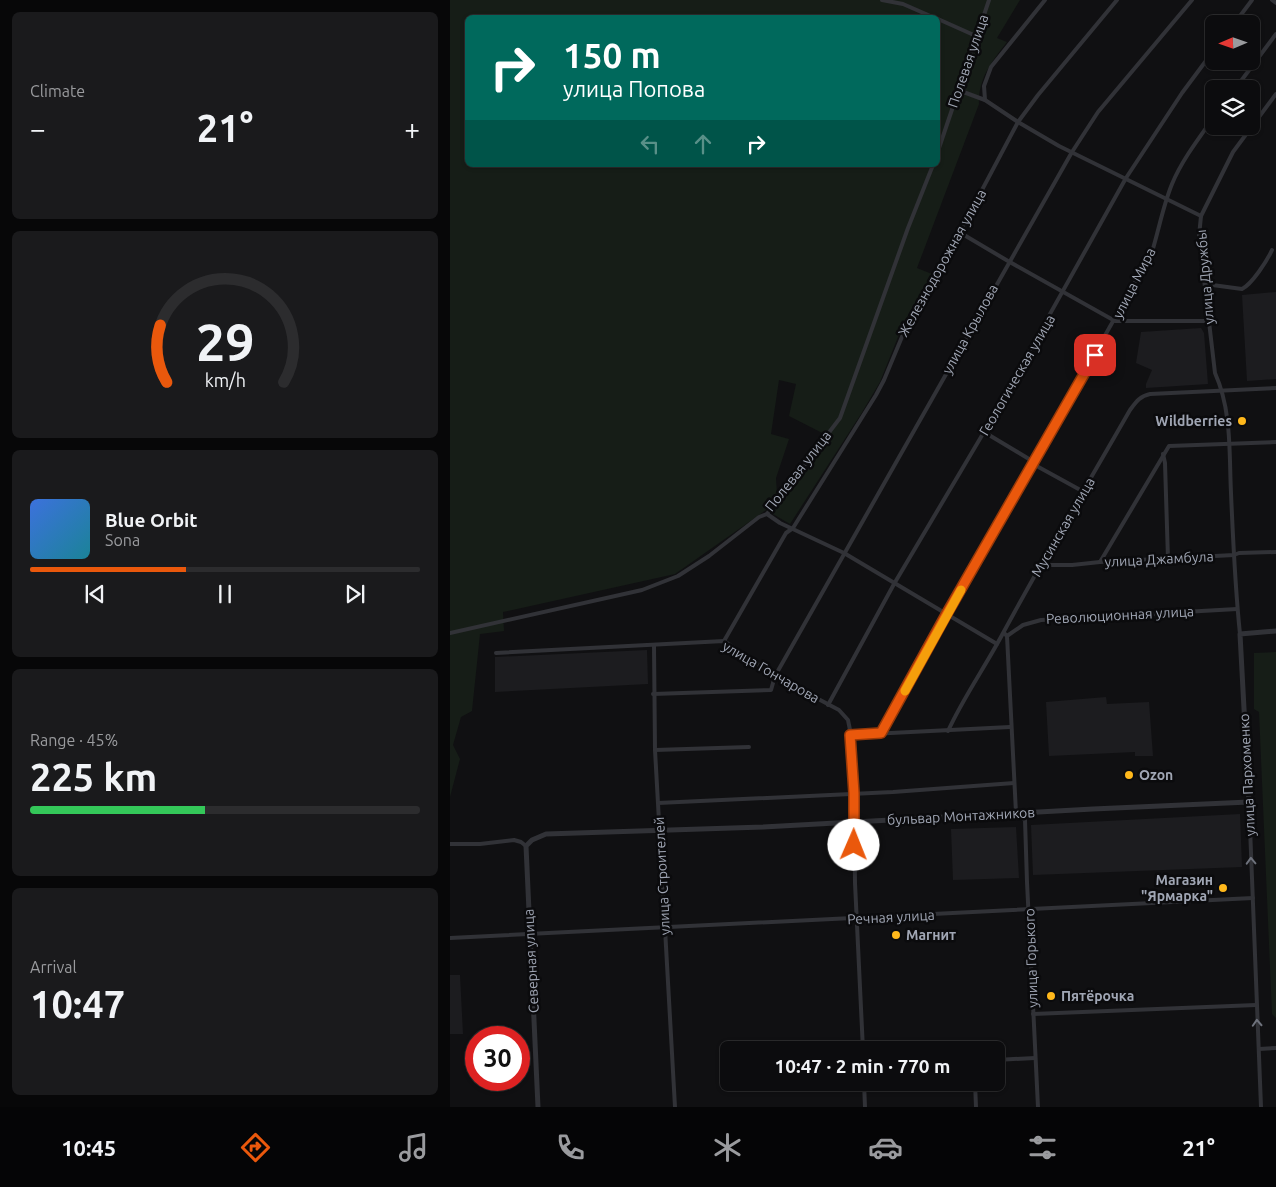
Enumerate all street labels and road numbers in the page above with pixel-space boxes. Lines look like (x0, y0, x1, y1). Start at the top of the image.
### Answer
street label: Полевая улица (945, 12, 991, 110)
street label: Железнодорожная улица (895, 187, 989, 339)
street label: улица Дружбы (1193, 229, 1217, 325)
street label: улица Мира (1109, 245, 1159, 321)
street label: улица Крылова (939, 281, 1001, 377)
street label: Геологическая улица (976, 312, 1058, 438)
street label: Полевая улица (762, 428, 834, 514)
street label: Мусинская улица (1028, 475, 1098, 579)
street label: улица Джамбула (1104, 548, 1214, 570)
street label: Революционная улица (1046, 603, 1194, 627)
street label: улица Гончарова (720, 638, 822, 706)
street label: улица Пархоменко (1236, 713, 1258, 837)
street label: бульвар Монтажников (887, 804, 1035, 828)
street label: улица Строителей (651, 816, 673, 936)
street label: Речная улица (847, 907, 935, 927)
street label: Северная улица (520, 908, 542, 1014)
street label: улица Горького (1021, 908, 1041, 1008)

